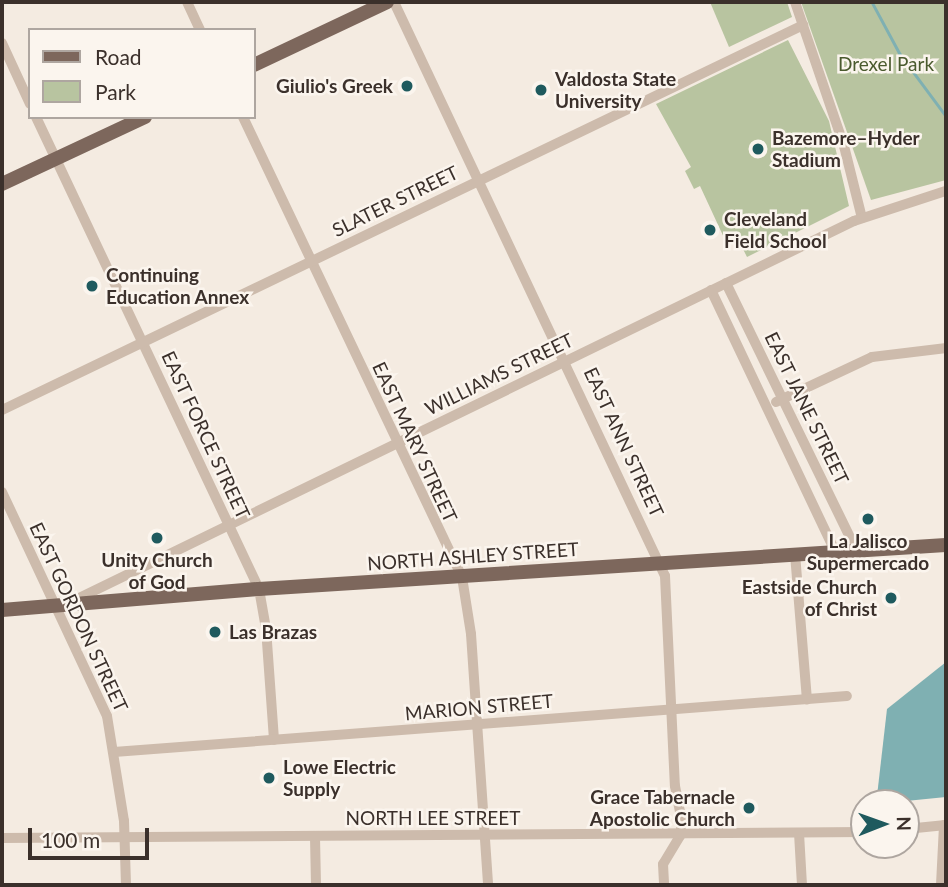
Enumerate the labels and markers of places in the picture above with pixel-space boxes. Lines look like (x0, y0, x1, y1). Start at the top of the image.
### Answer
place label: Valdosta State University (555, 68, 676, 112)
place label: Giulio's Greek (276, 75, 393, 97)
marker: Giulio's Greek (399, 78, 415, 94)
marker: Valdosta State University (533, 82, 549, 98)
place label: Bazemore–Hyder Stadium (772, 127, 920, 171)
marker: Bazemore–Hyder Stadium (750, 141, 766, 157)
place label: Cleveland Field School (724, 208, 827, 252)
marker: Cleveland Field School (702, 222, 718, 238)
place label: Continuing Education Annex (106, 264, 250, 308)
marker: Continuing Education Annex (84, 278, 100, 294)
marker: La Jalisco Supermercado (860, 511, 876, 527)
marker: Unity Church of God (149, 530, 165, 546)
place label: La Jalisco Supermercado (807, 530, 929, 574)
place label: Unity Church of God (101, 549, 213, 593)
place label: Eastside Church of Christ (742, 576, 877, 620)
marker: Eastside Church of Christ (883, 590, 899, 606)
place label: Las Brazas (229, 621, 317, 643)
marker: Las Brazas (207, 624, 223, 640)
place label: Lowe Electric Supply (283, 756, 396, 800)
marker: Lowe Electric Supply (261, 770, 277, 786)
place label: Grace Tabernacle Apostolic Church (590, 786, 735, 830)
marker: Grace Tabernacle Apostolic Church (741, 800, 757, 816)

